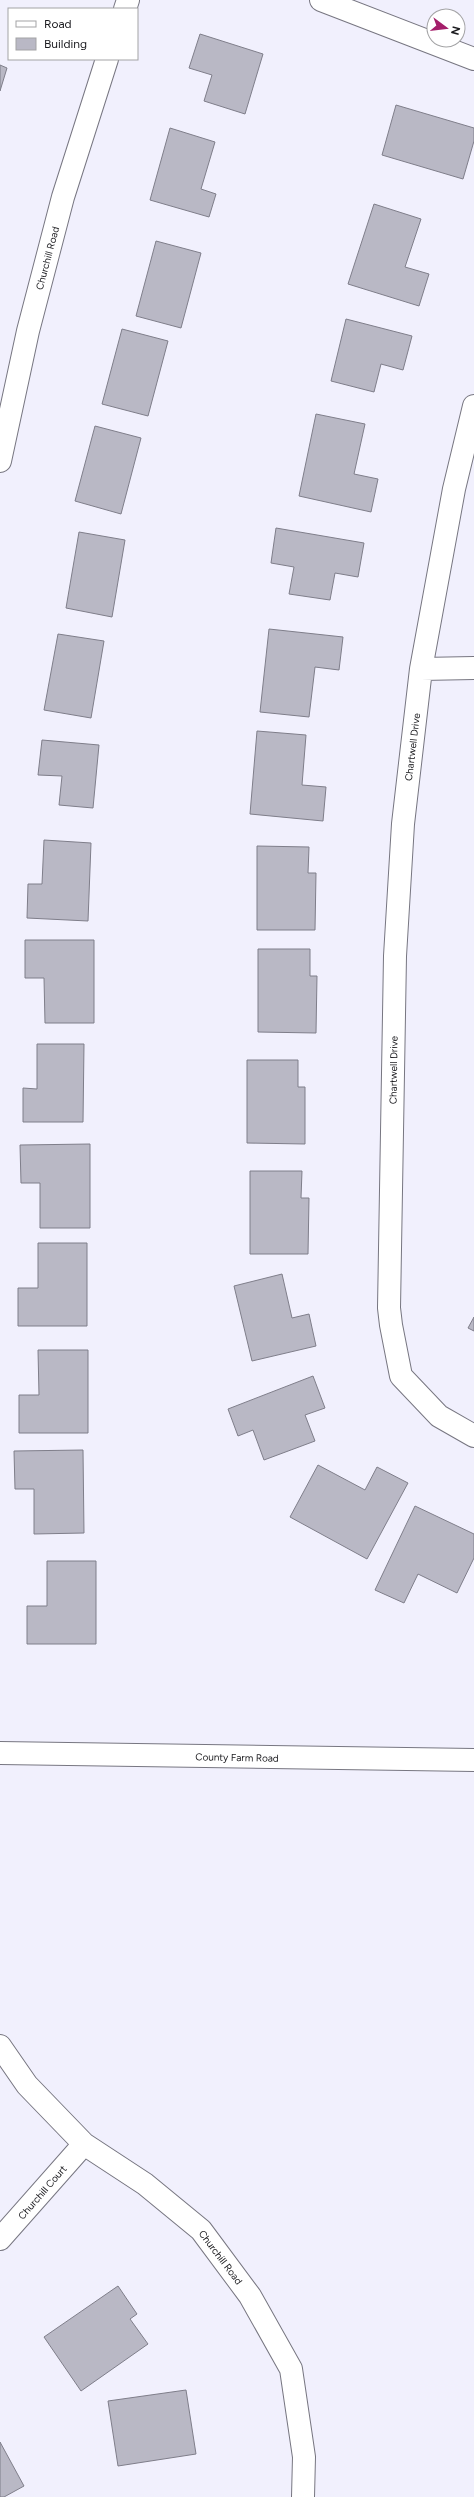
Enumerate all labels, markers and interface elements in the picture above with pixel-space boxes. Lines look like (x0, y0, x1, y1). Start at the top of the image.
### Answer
legend (8, 8, 138, 60)
north arrow (426, 8, 466, 48)
text: Road (44, 17, 72, 31)
text: N (448, 25, 463, 36)
text: Building (44, 37, 87, 51)
street label: Churchill Road (33, 225, 62, 291)
street label: Chartwell Drive (402, 712, 423, 782)
street label: Chartwell Drive (386, 1035, 401, 1104)
street label: County Farm Road (195, 1750, 279, 1765)
street label: Churchill Court (15, 2162, 70, 2222)
street label: Churchill Road (196, 2227, 245, 2287)

